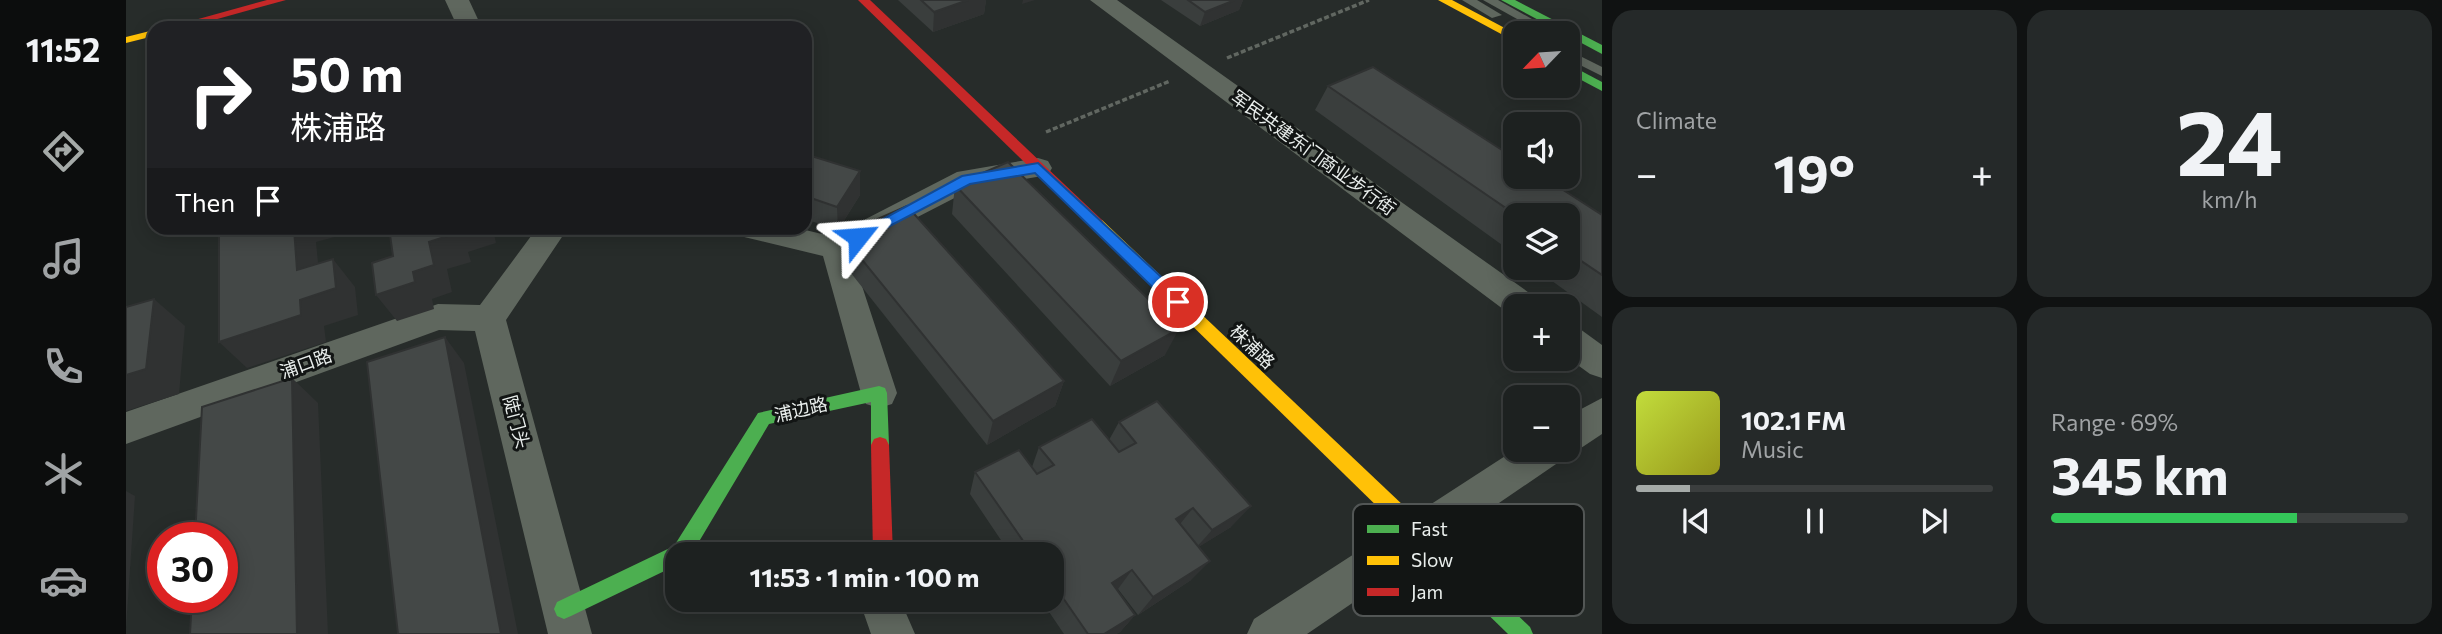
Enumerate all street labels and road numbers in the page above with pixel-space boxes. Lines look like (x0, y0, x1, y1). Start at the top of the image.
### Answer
street label: 军民共建东门商业步行街 (1227, 85, 1400, 219)
street label: 株浦路 (1226, 320, 1280, 373)
street label: 浦口路 (277, 343, 335, 383)
street label: 浦边路 (772, 392, 830, 426)
street label: 陡门头 (499, 393, 535, 451)

